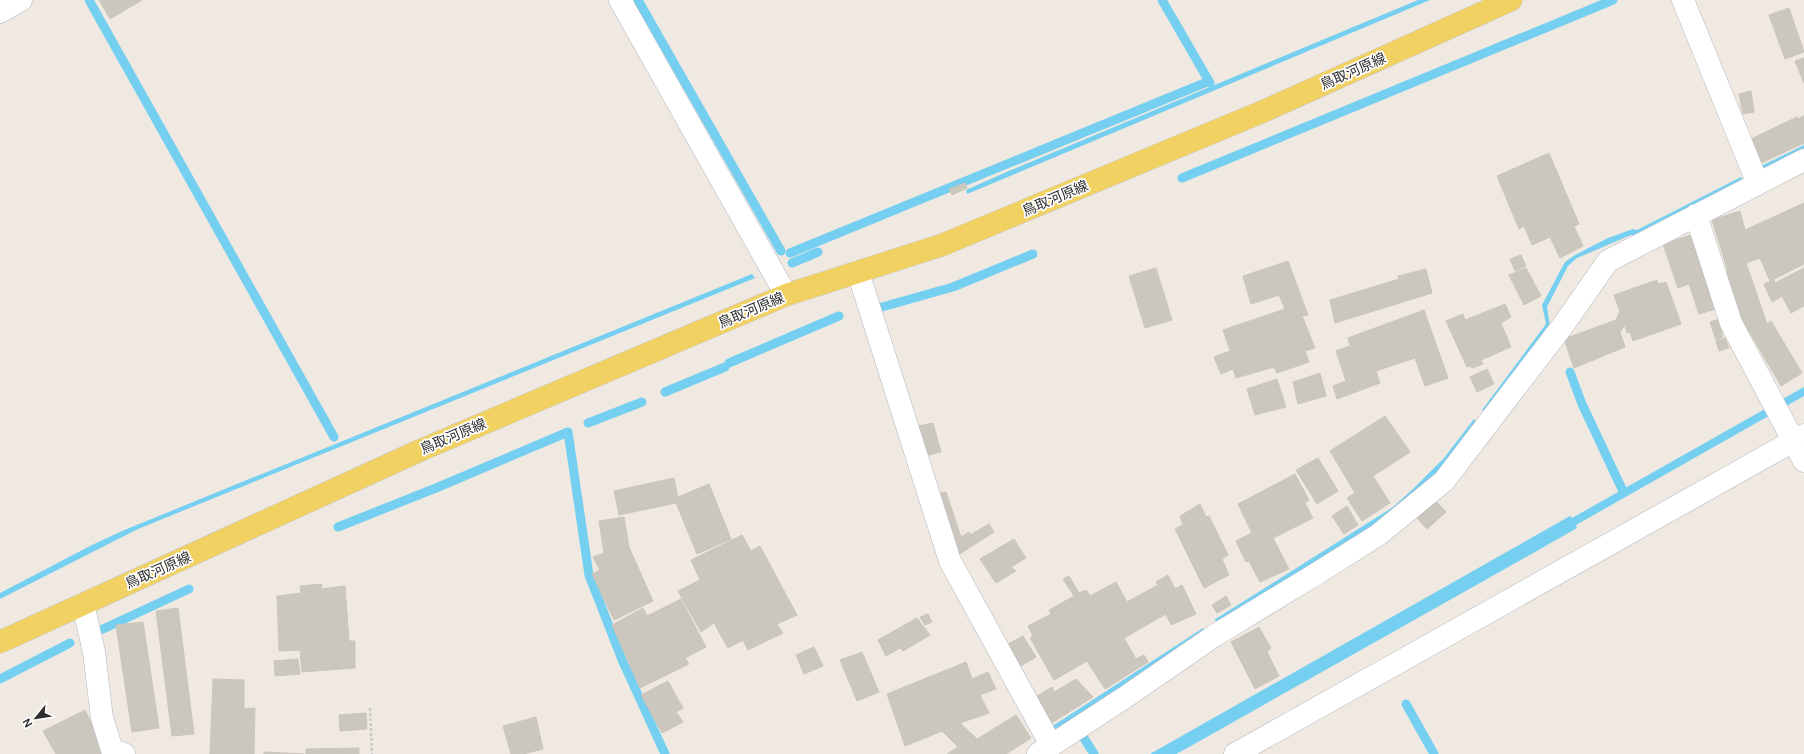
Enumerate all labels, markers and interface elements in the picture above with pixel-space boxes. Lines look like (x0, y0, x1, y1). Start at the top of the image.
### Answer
street label: 鳥取河原線 (1317, 49, 1389, 93)
street label: 鳥取河原線 (1019, 176, 1091, 220)
street label: 鳥取河原線 (715, 288, 787, 332)
street label: 鳥取河原線 (417, 414, 489, 458)
street label: 鳥取河原線 (122, 548, 194, 592)
north arrow (16, 698, 56, 738)
text: N (19, 716, 35, 730)

